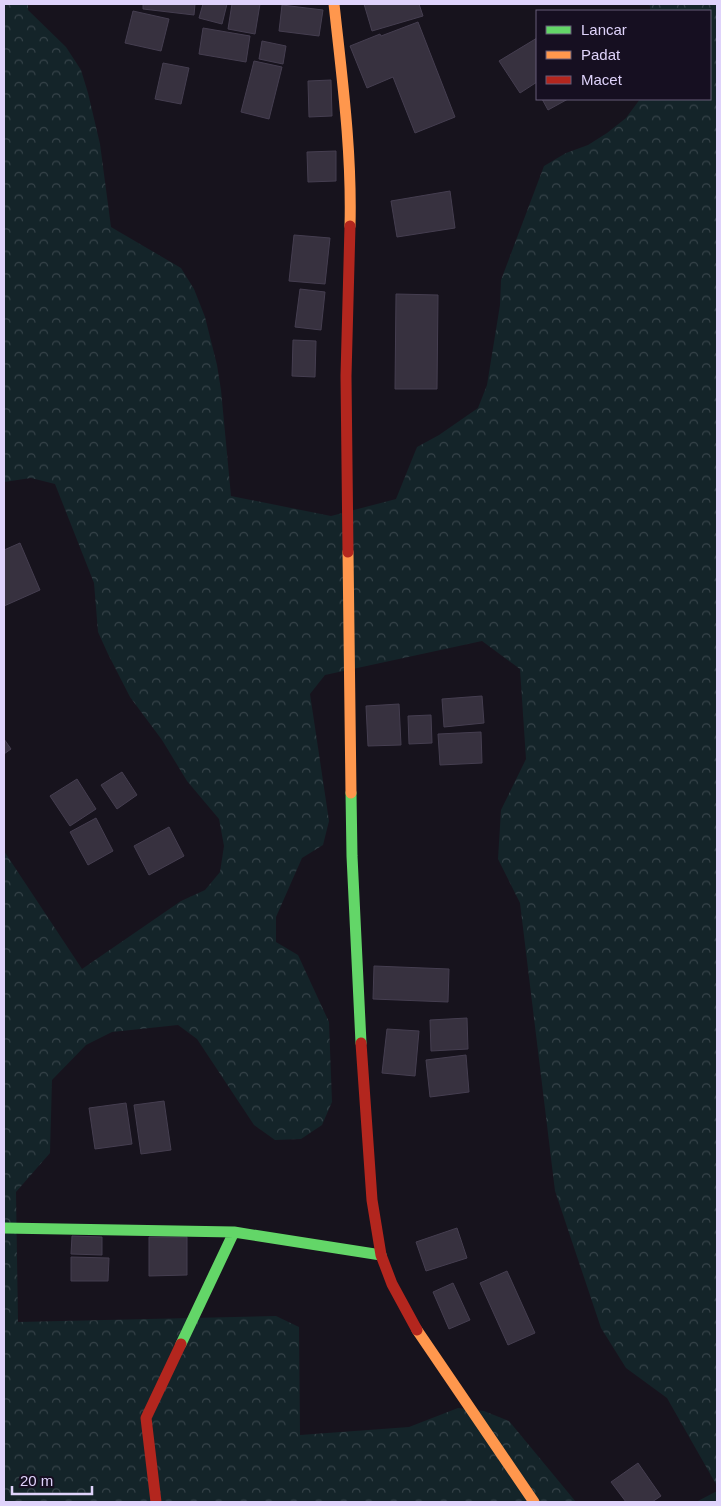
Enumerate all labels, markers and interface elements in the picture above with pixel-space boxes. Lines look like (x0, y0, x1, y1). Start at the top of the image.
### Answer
legend (536, 10, 711, 100)
text: Lancar (581, 21, 627, 38)
text: Padat (581, 46, 621, 63)
text: Macet (581, 71, 623, 88)
scale bar (12, 1464, 92, 1496)
text: 20 m (20, 1472, 53, 1489)

